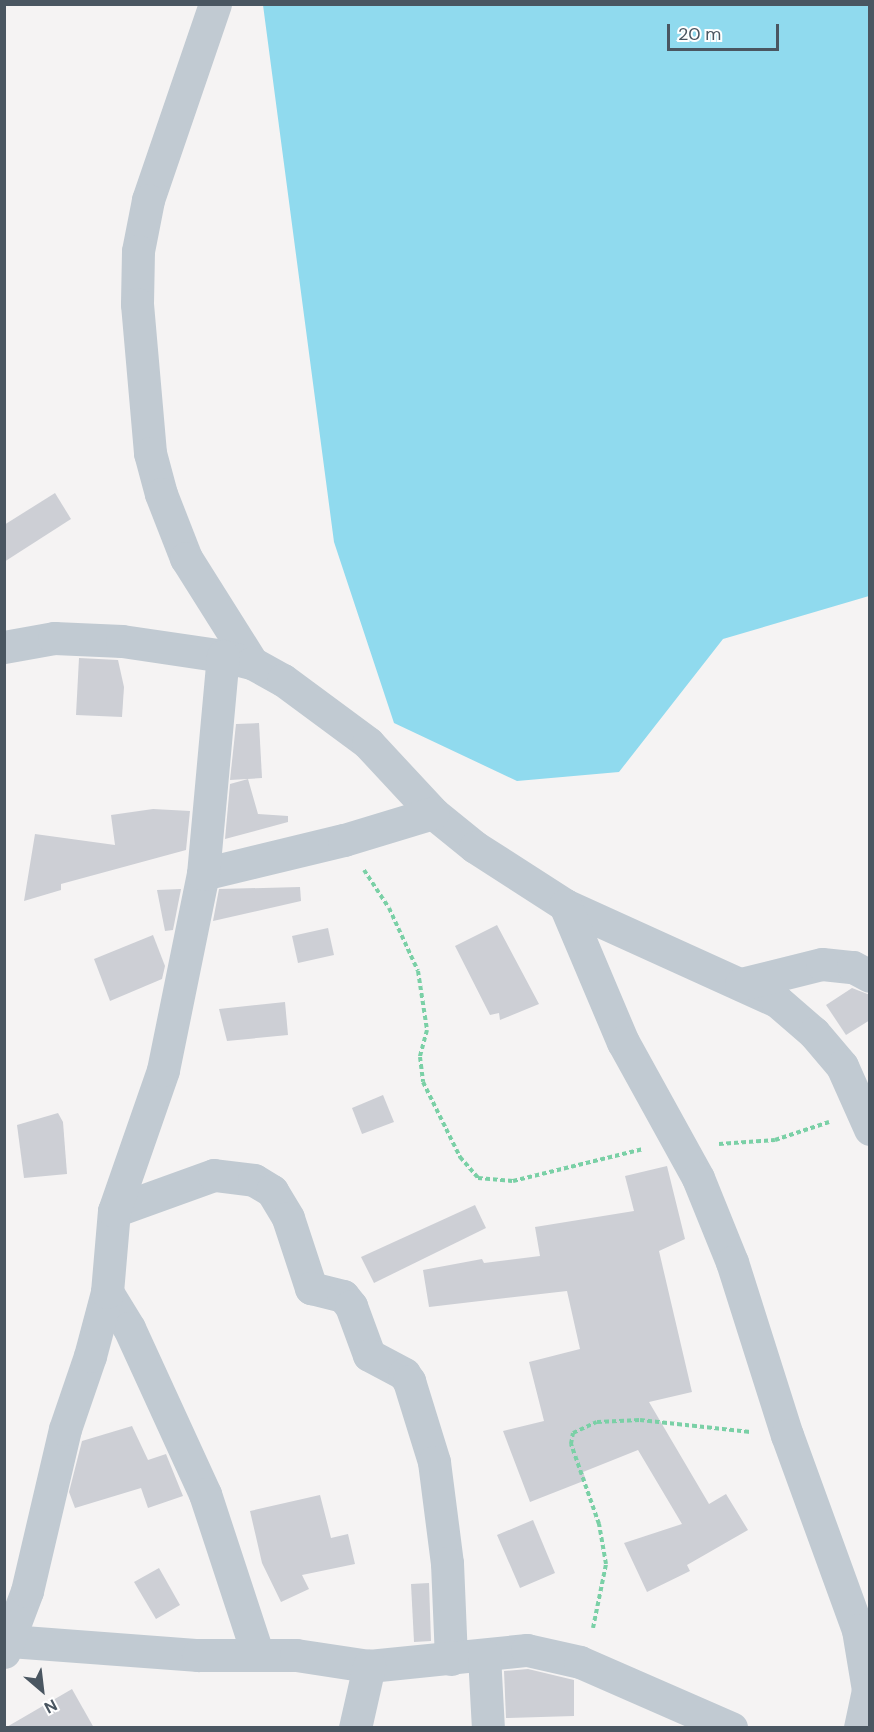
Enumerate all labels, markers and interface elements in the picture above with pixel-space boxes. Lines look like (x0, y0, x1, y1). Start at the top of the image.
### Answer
scale bar (670, 12, 782, 50)
text: 20 m (678, 22, 721, 46)
north arrow (12, 1660, 72, 1720)
text: N (41, 1694, 61, 1718)

